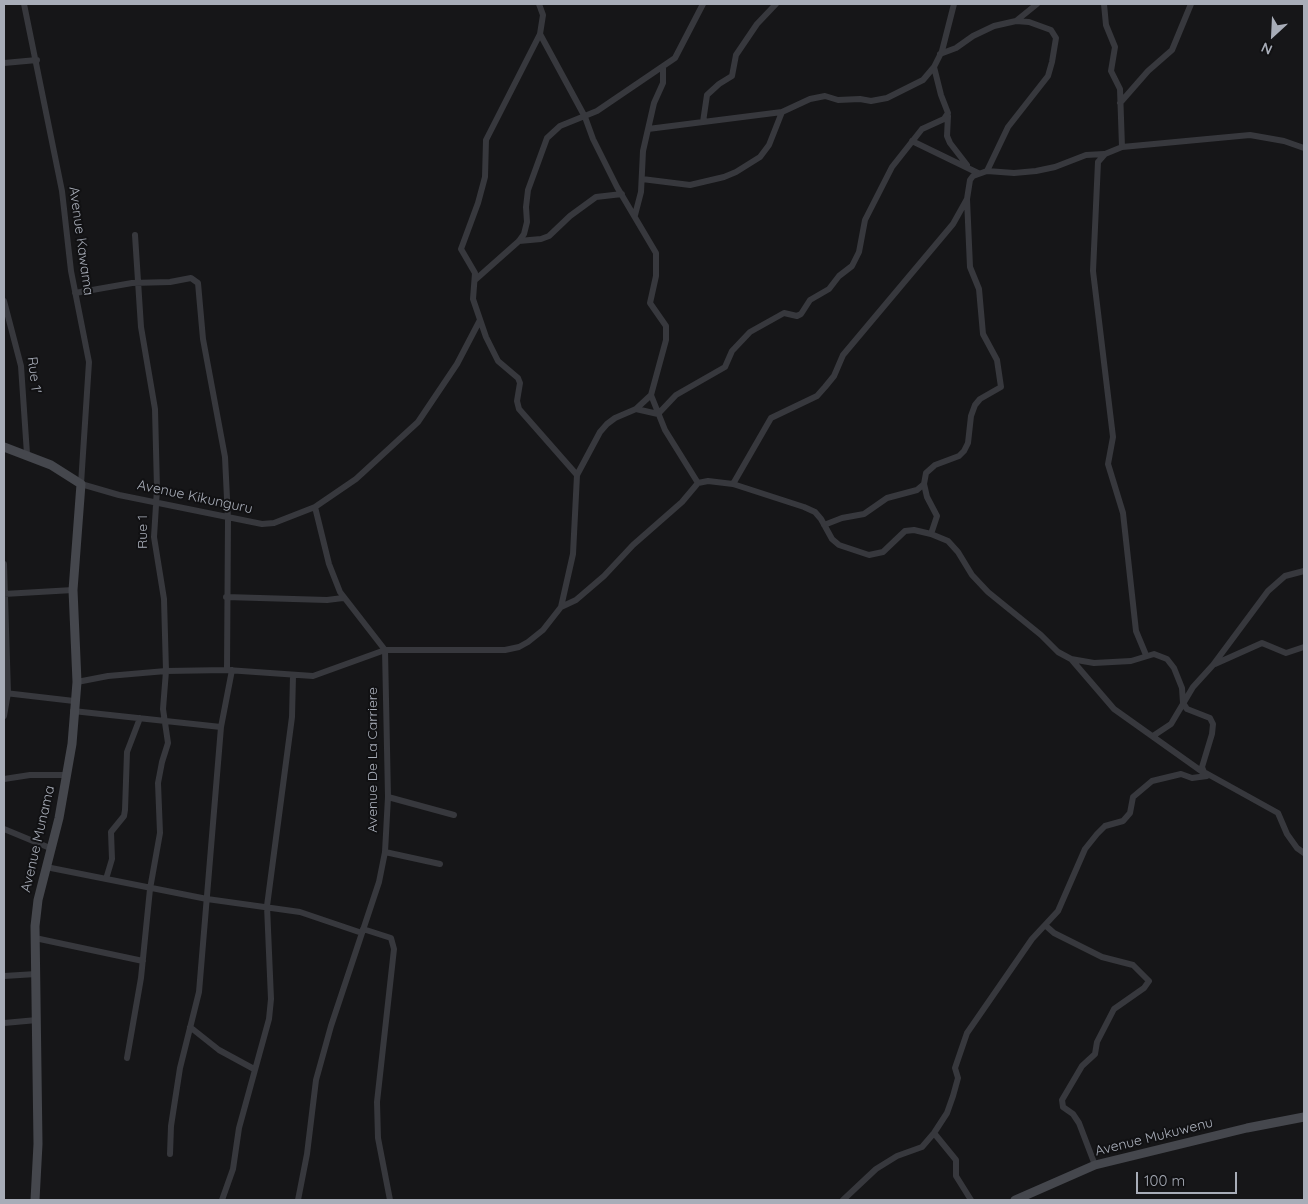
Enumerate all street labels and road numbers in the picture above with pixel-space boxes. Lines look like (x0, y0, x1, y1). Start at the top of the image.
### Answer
street label: Avenue Kawama (65, 185, 97, 297)
street label: Rue 1' (23, 356, 45, 394)
street label: Avenue Kikunguru (136, 477, 254, 517)
street label: Rue 1 (135, 515, 151, 549)
street label: Avenue De La Carriere (365, 687, 381, 833)
street label: Avenue Munama (18, 784, 58, 894)
street label: Avenue Mukuwenu (1093, 1114, 1215, 1160)

